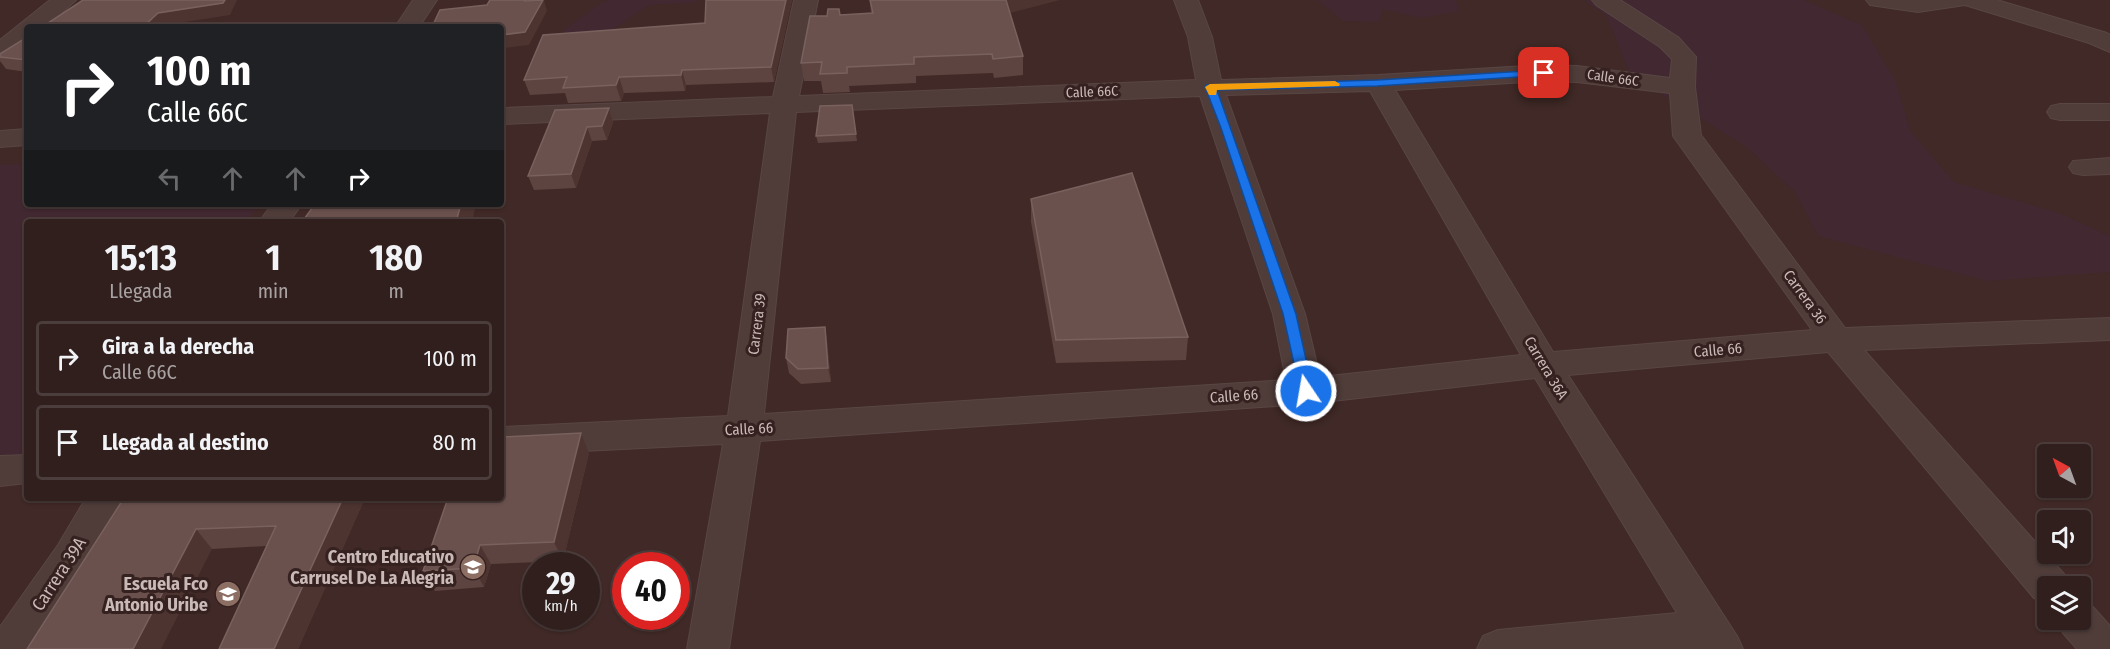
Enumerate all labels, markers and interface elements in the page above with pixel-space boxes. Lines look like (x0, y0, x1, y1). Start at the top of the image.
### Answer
text: 100 m (147, 46, 251, 96)
pin (1518, 47, 1569, 98)
icon: right (48, 48, 126, 126)
icon: arrive (1527, 56, 1560, 89)
street label: Calle 66C (1586, 66, 1640, 90)
street label: Calle 66C (1066, 83, 1118, 101)
text: Calle 66C (147, 97, 248, 129)
icon: left (153, 162, 186, 195)
icon: ahead (216, 162, 249, 195)
icon: ahead (279, 162, 312, 195)
icon: right (342, 162, 375, 195)
text: 15:13 (105, 236, 177, 280)
text: 1 (266, 236, 281, 280)
text: 180 (369, 236, 423, 280)
street label: Carrera 36 (1779, 267, 1831, 327)
text: Llegada (109, 279, 172, 303)
text: min (258, 279, 289, 303)
text: m (389, 279, 404, 303)
street label: Carrera 39 (744, 292, 770, 356)
text: Gira a la derecha (102, 333, 254, 360)
street label: Carrera 36A (1520, 333, 1572, 403)
street label: Calle 66 (1693, 339, 1743, 361)
icon: right (51, 342, 84, 375)
text: 100 m (423, 345, 477, 372)
position arrow (1274, 359, 1338, 423)
text: Calle 66C (102, 360, 177, 384)
street label: Calle 66 (1209, 385, 1259, 407)
street label: Calle 66 (724, 419, 774, 439)
icon: arrive (51, 426, 84, 459)
text: Llegada al destino (102, 429, 269, 456)
text: 80 m (432, 429, 477, 456)
north arrow (2037, 444, 2091, 498)
map controls (2037, 444, 2091, 630)
button: sound (2037, 510, 2091, 564)
street label: Carrera 39A (27, 533, 91, 615)
place label: Centro Educativo Carrusel De La Alegria (290, 546, 454, 589)
school or university icon: Centro Educativo Carrusel De La Alegria (458, 552, 488, 582)
speed limit sign: 40 (612, 552, 690, 630)
text: 29 (546, 566, 576, 602)
place label: Escuela Fco Antonio Uribe (104, 573, 208, 616)
button: layers (2037, 576, 2091, 630)
school or university icon: Escuela Fco Antonio Uribe (213, 579, 243, 609)
text: km/h (544, 597, 578, 615)

